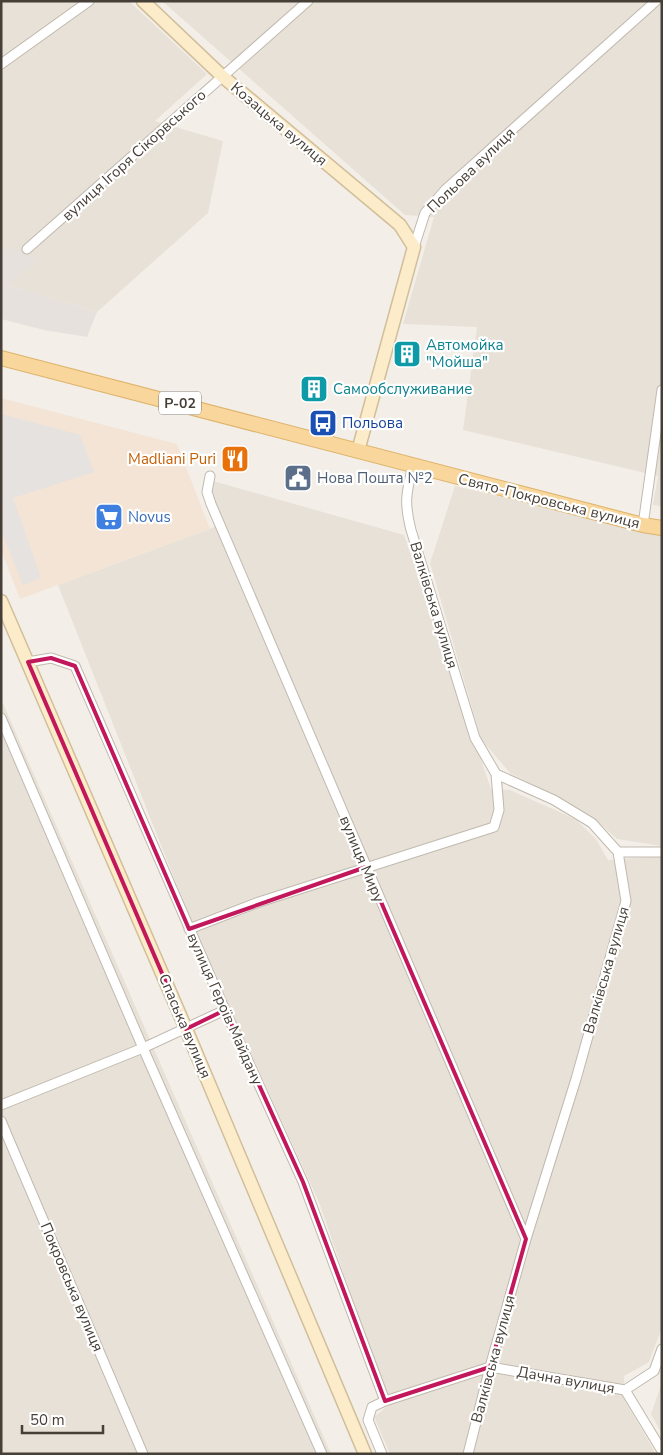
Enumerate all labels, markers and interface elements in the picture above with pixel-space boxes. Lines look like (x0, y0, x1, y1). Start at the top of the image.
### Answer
street label: Козацька вулиця (226, 78, 332, 170)
street label: вулиця Ігоря Сікорвського (58, 85, 210, 225)
street label: Польова вулиця (423, 123, 519, 217)
place label: Автомойка "Мойша" (426, 335, 504, 372)
building icon: Автомойка "Мойша" (392, 339, 422, 369)
building icon: Самообслуживание (299, 374, 329, 404)
place label: Самообслуживание (333, 379, 472, 399)
road number: Р-02 (159, 392, 201, 414)
bus stop icon: Польова (308, 408, 338, 438)
place label: Польова (342, 413, 403, 433)
restaurant icon: Madliani Puri (220, 444, 250, 474)
place label: Madliani Puri (128, 449, 216, 469)
public building icon: Нова Пошта №2 (283, 463, 313, 493)
place label: Нова Пошта №2 (317, 468, 433, 488)
street label: Свято-Покровська вулиця (456, 469, 642, 533)
supermarket icon: Novus (94, 502, 124, 532)
place label: Novus (128, 507, 171, 527)
street label: Валківська вулиця (405, 539, 463, 671)
street label: вулиця Миру (335, 813, 389, 905)
street label: Валківська вулиця (578, 904, 634, 1036)
street label: вулиця Героїв Майдану (182, 930, 268, 1088)
street label: Спаська вулиця (154, 971, 216, 1081)
street label: Покровська вулиця (36, 1219, 108, 1355)
street label: Валківська вулиця (466, 1293, 520, 1425)
street label: Дачна вулиця (516, 1362, 616, 1398)
scale bar (22, 1402, 104, 1434)
text: 50 m (30, 1410, 65, 1430)

